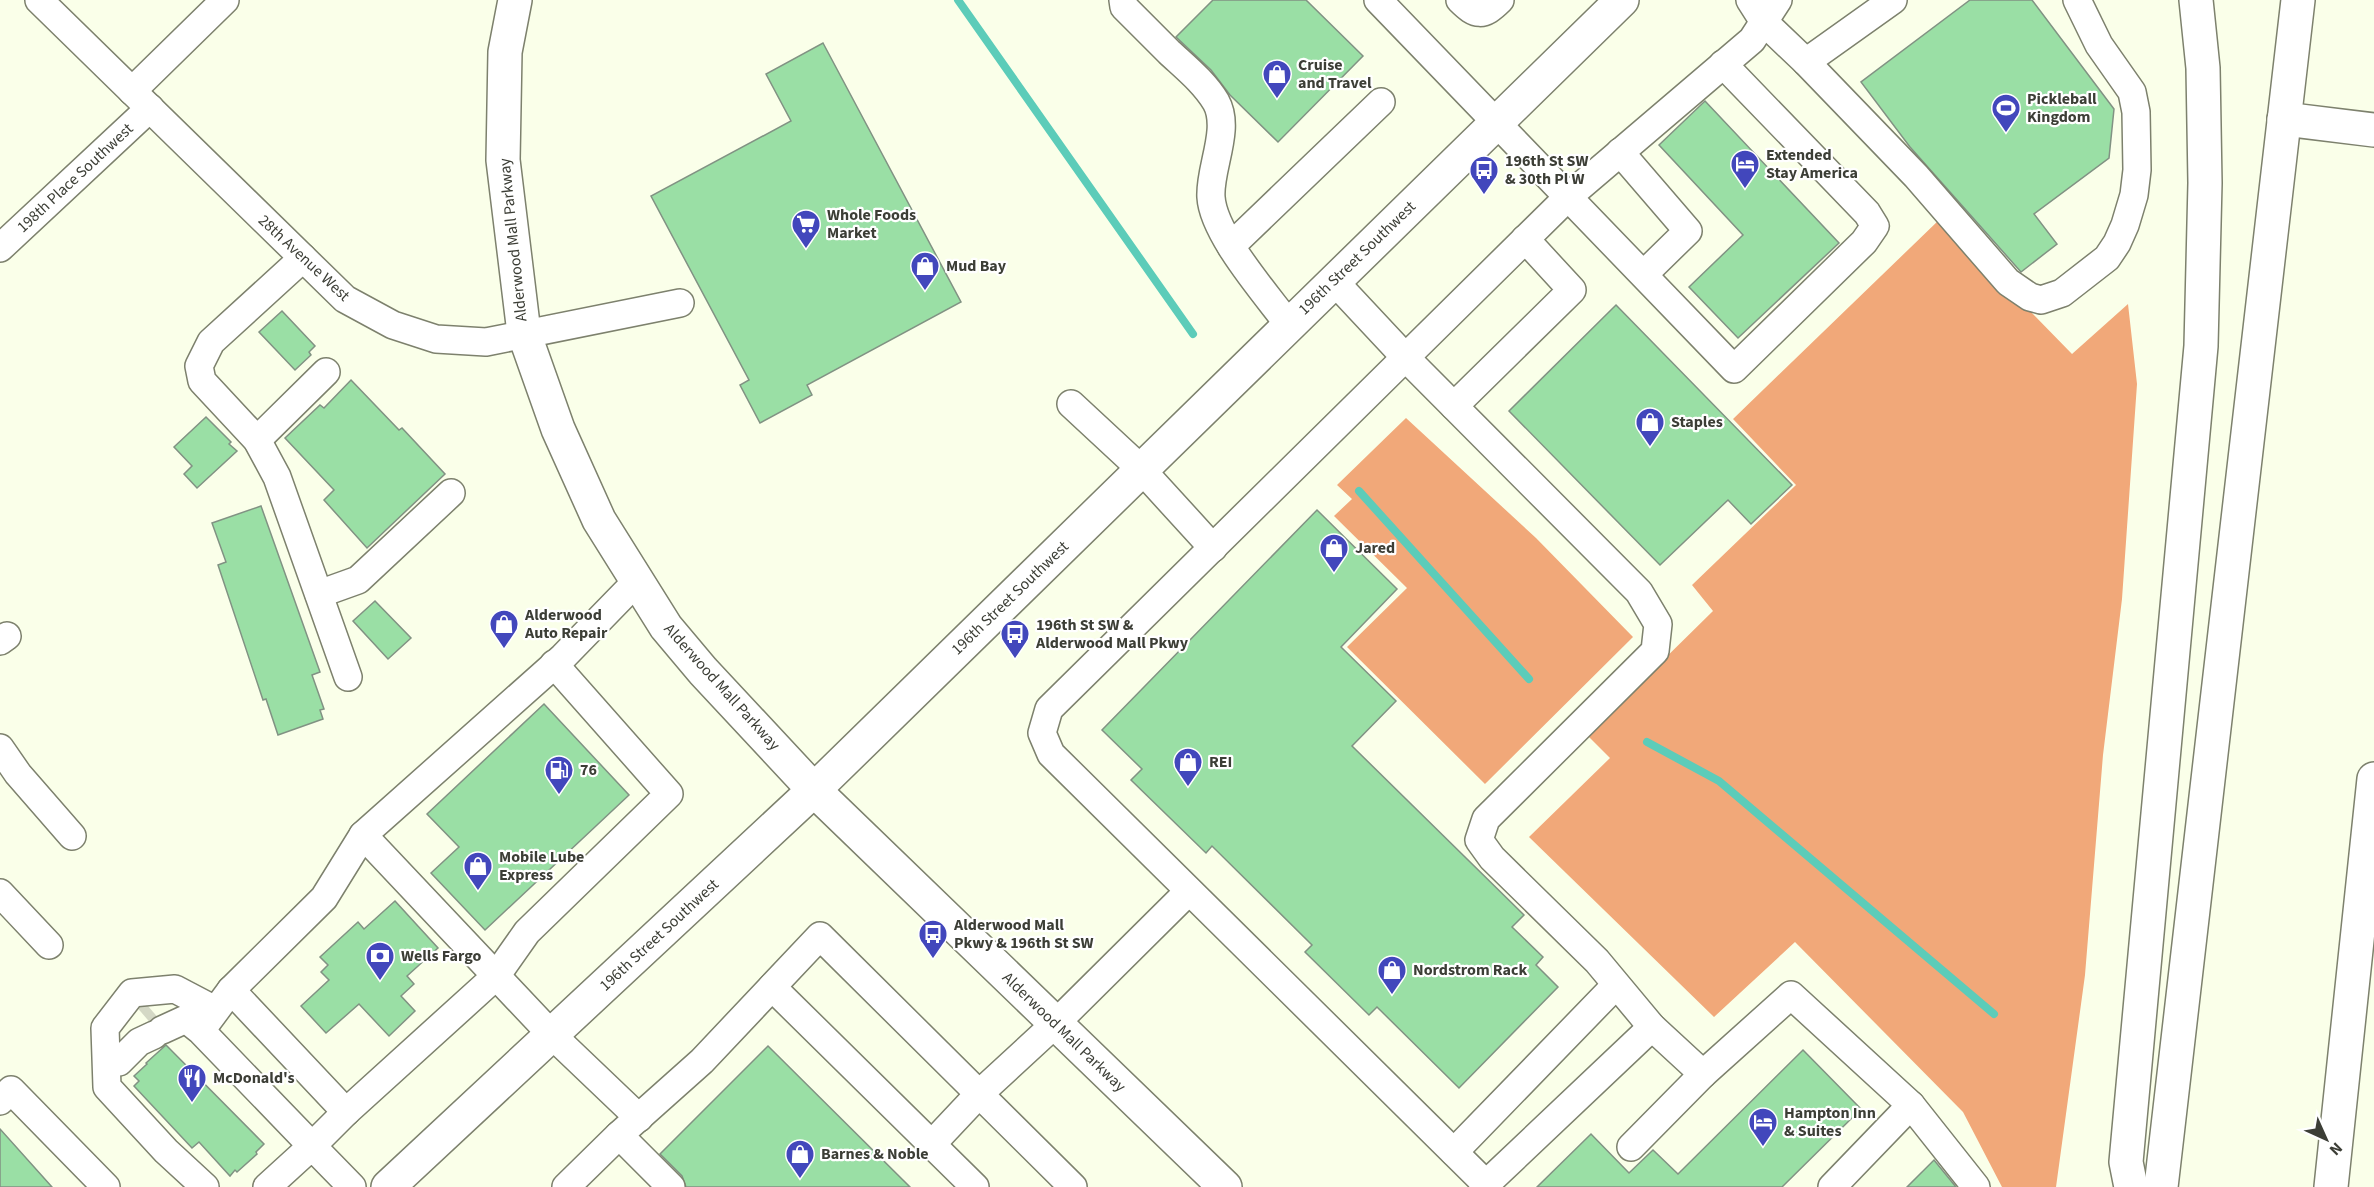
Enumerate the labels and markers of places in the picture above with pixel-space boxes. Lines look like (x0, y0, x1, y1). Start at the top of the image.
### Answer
place label: Cruise and Travel (1298, 54, 1372, 94)
shop icon: Cruise and Travel (1261, 58, 1293, 100)
place label: Pickleball Kingdom (2027, 88, 2097, 128)
sports icon: Pickleball Kingdom (1990, 92, 2022, 134)
place label: Extended Stay America (1766, 144, 1858, 184)
hotel icon: Extended Stay America (1729, 148, 1761, 190)
place label: 196th St SW & 30th Pl W (1505, 150, 1588, 190)
bus stop icon: 196th St SW & 30th Pl W (1468, 154, 1500, 196)
place label: Whole Foods Market (827, 204, 916, 244)
supermarket icon: Whole Foods Market (790, 208, 822, 250)
shop icon: Mud Bay (909, 250, 941, 292)
place label: Mud Bay (946, 255, 1007, 277)
shop icon: Staples (1634, 406, 1666, 448)
place label: Staples (1671, 411, 1723, 433)
shop icon: Jared (1318, 532, 1350, 574)
place label: Jared (1355, 537, 1395, 559)
place label: Alderwood Auto Repair (524, 604, 608, 644)
shop icon: Alderwood Auto Repair (488, 608, 520, 650)
place label: 196th St SW & Alderwood Mall Pkwy (1035, 614, 1189, 654)
bus stop icon: 196th St SW & Alderwood Mall Pkwy (999, 618, 1031, 660)
shop icon: REI (1172, 746, 1204, 788)
place label: REI (1209, 751, 1232, 773)
fuel station icon: 76 (543, 754, 575, 796)
place label: 76 (580, 759, 597, 781)
place label: Mobile Lube Express (499, 846, 584, 886)
shop icon: Mobile Lube Express (462, 850, 494, 892)
place label: Alderwood Mall Pkwy & 196th St SW (953, 914, 1094, 954)
bus stop icon: Alderwood Mall Pkwy & 196th St SW (917, 918, 949, 960)
bank icon: Wells Fargo (364, 940, 396, 982)
place label: Wells Fargo (401, 945, 481, 967)
shop icon: Nordstrom Rack (1376, 954, 1408, 996)
place label: Nordstrom Rack (1413, 959, 1527, 981)
restaurant icon: McDonald's (176, 1062, 208, 1104)
place label: McDonald's (213, 1067, 295, 1089)
place label: Hampton Inn & Suites (1784, 1102, 1876, 1142)
hotel icon: Hampton Inn & Suites (1747, 1106, 1779, 1148)
shop icon: Barnes & Noble (784, 1138, 816, 1180)
place label: Barnes & Noble (821, 1143, 929, 1165)

